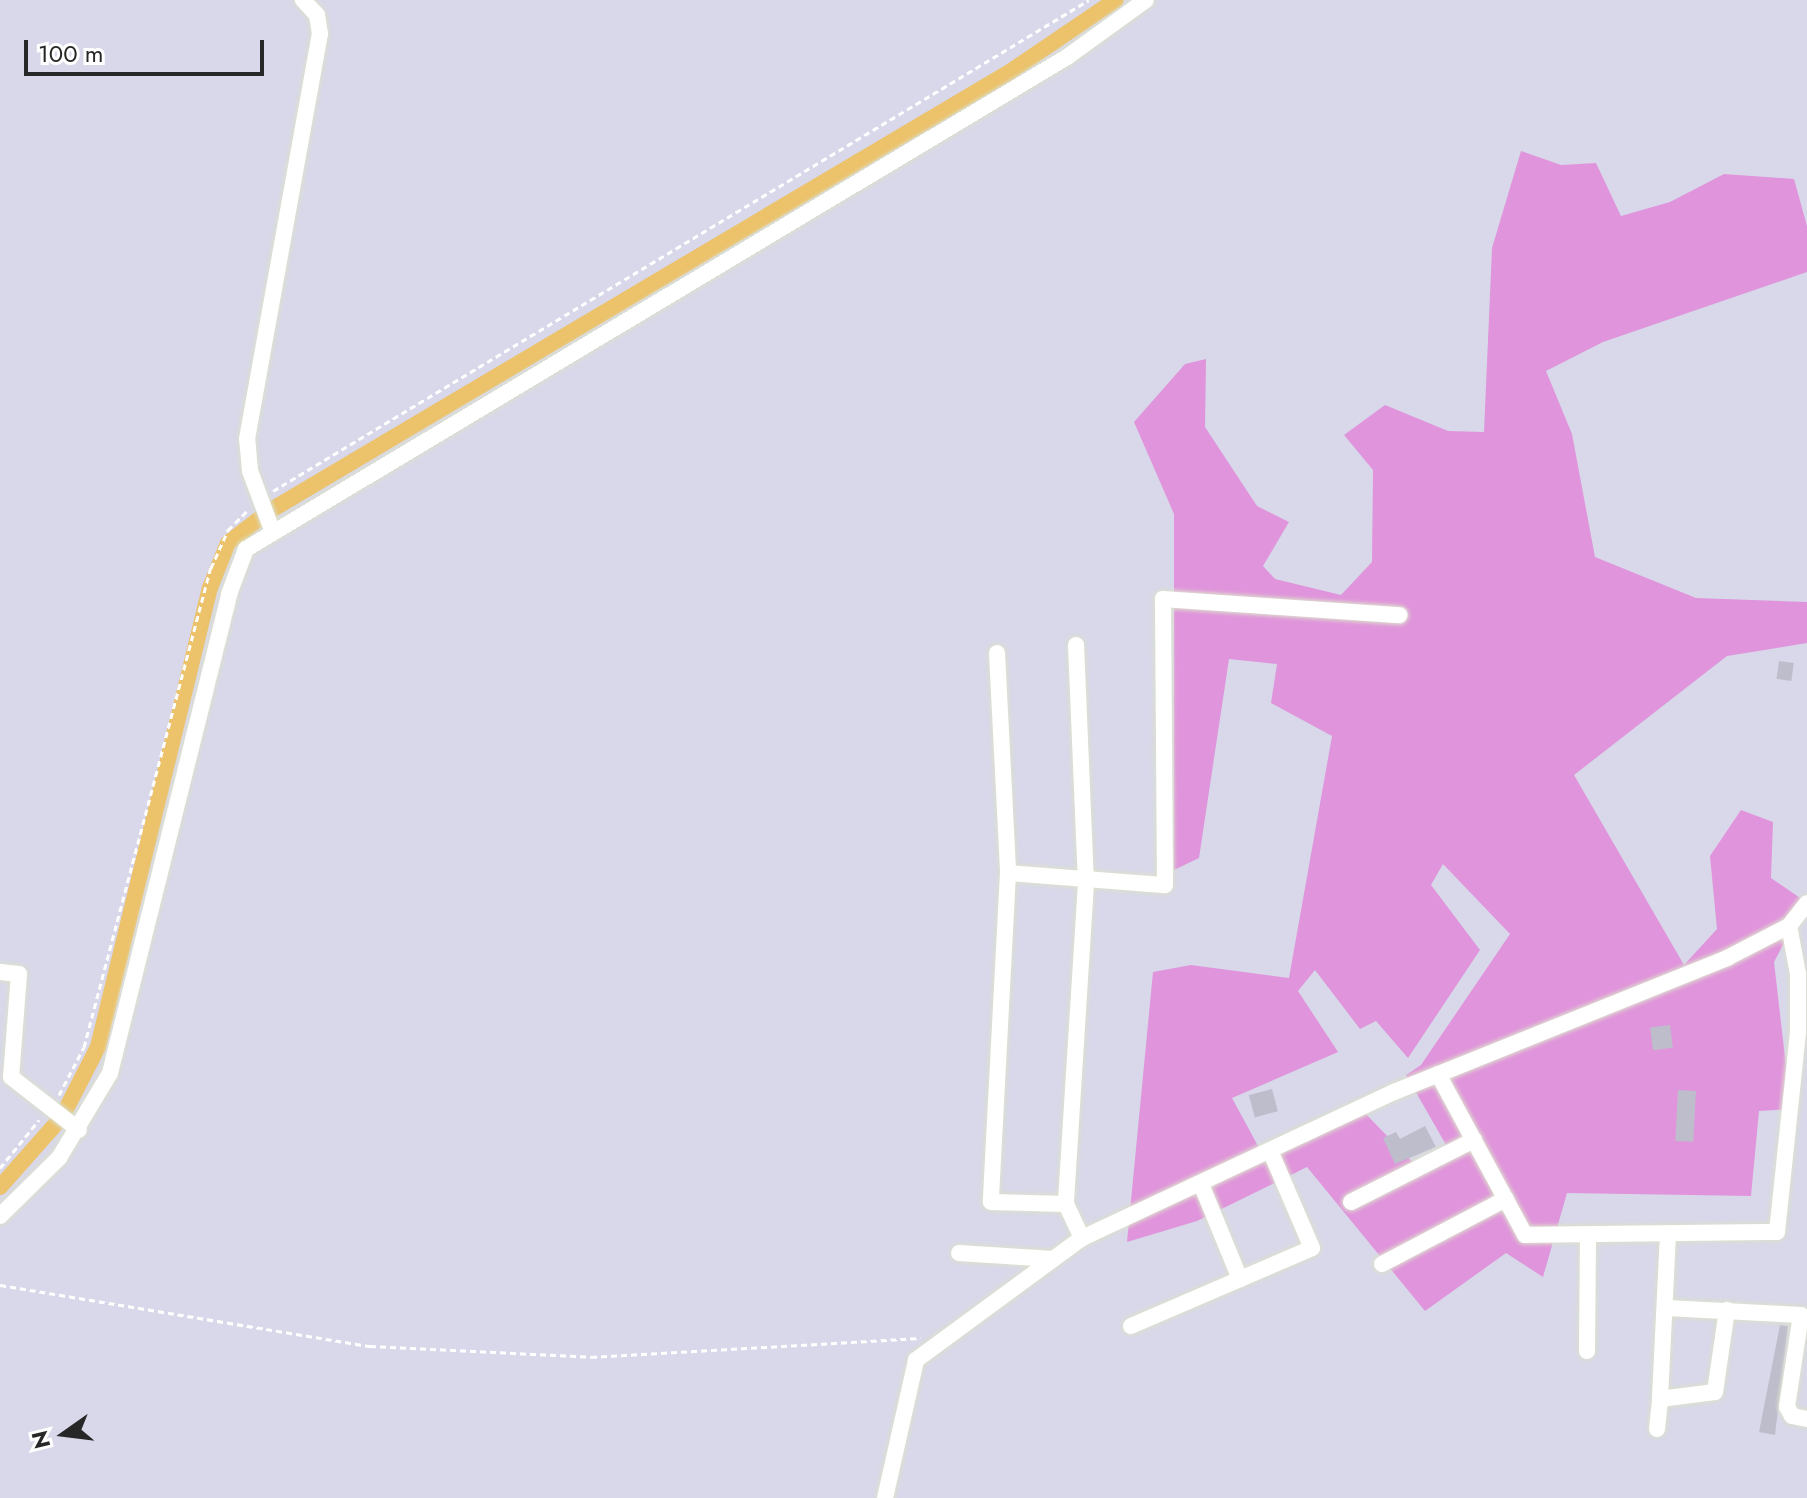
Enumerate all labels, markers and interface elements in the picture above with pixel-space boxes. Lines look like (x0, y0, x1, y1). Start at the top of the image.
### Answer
scale bar (28, 24, 268, 74)
text: 100 m (38, 36, 104, 71)
north arrow (24, 1394, 104, 1474)
text: N (23, 1427, 58, 1452)

